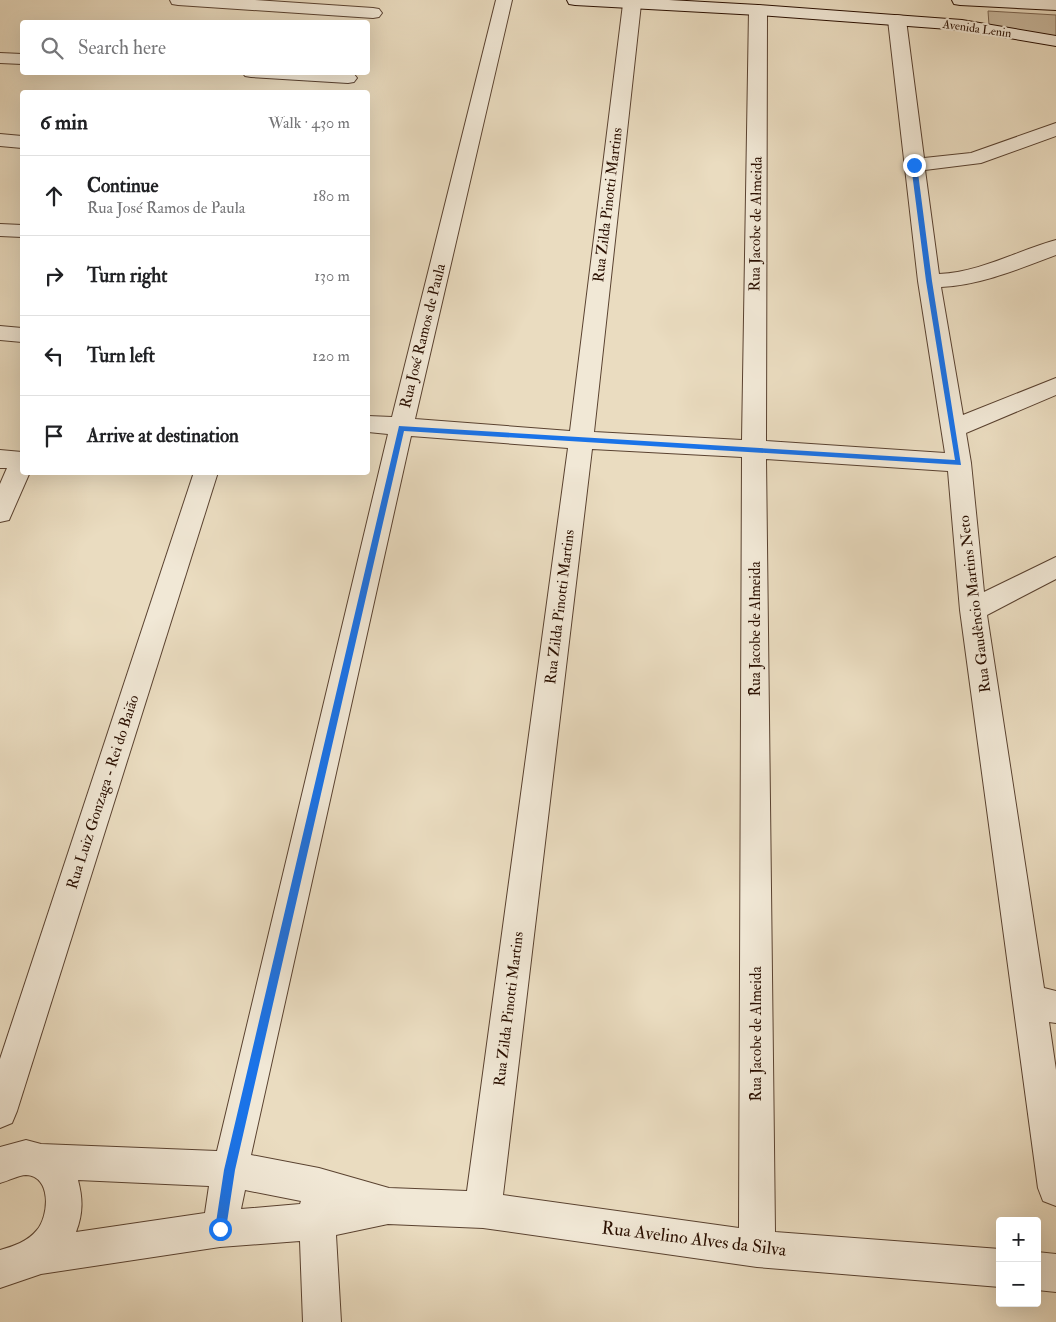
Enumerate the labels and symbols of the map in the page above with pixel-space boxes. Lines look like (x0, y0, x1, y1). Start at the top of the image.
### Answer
street label: Avenida Lenin (941, 17, 1012, 41)
street label: Rua Zilda Pinotti Martins (589, 127, 627, 283)
route end (903, 154, 926, 177)
street label: Rua Jacobe de Almeida (745, 155, 768, 292)
street label: Rua José Ramos de Paula (396, 261, 451, 411)
street label: Rua Gaudêncio Martins Neto (955, 514, 995, 694)
street label: Rua Zilda Pinotti Martins (541, 529, 579, 685)
street label: Rua Jacobe de Almeida (746, 561, 766, 697)
street label: Rua Luiz Gonzaga - Rei do Baião (63, 692, 143, 892)
street label: Rua Zilda Pinotti Martins (490, 931, 528, 1087)
street label: Rua Jacobe de Almeida (747, 966, 767, 1102)
street label: Rua Avelino Alves da Silva (600, 1216, 788, 1262)
route start (209, 1218, 232, 1241)

